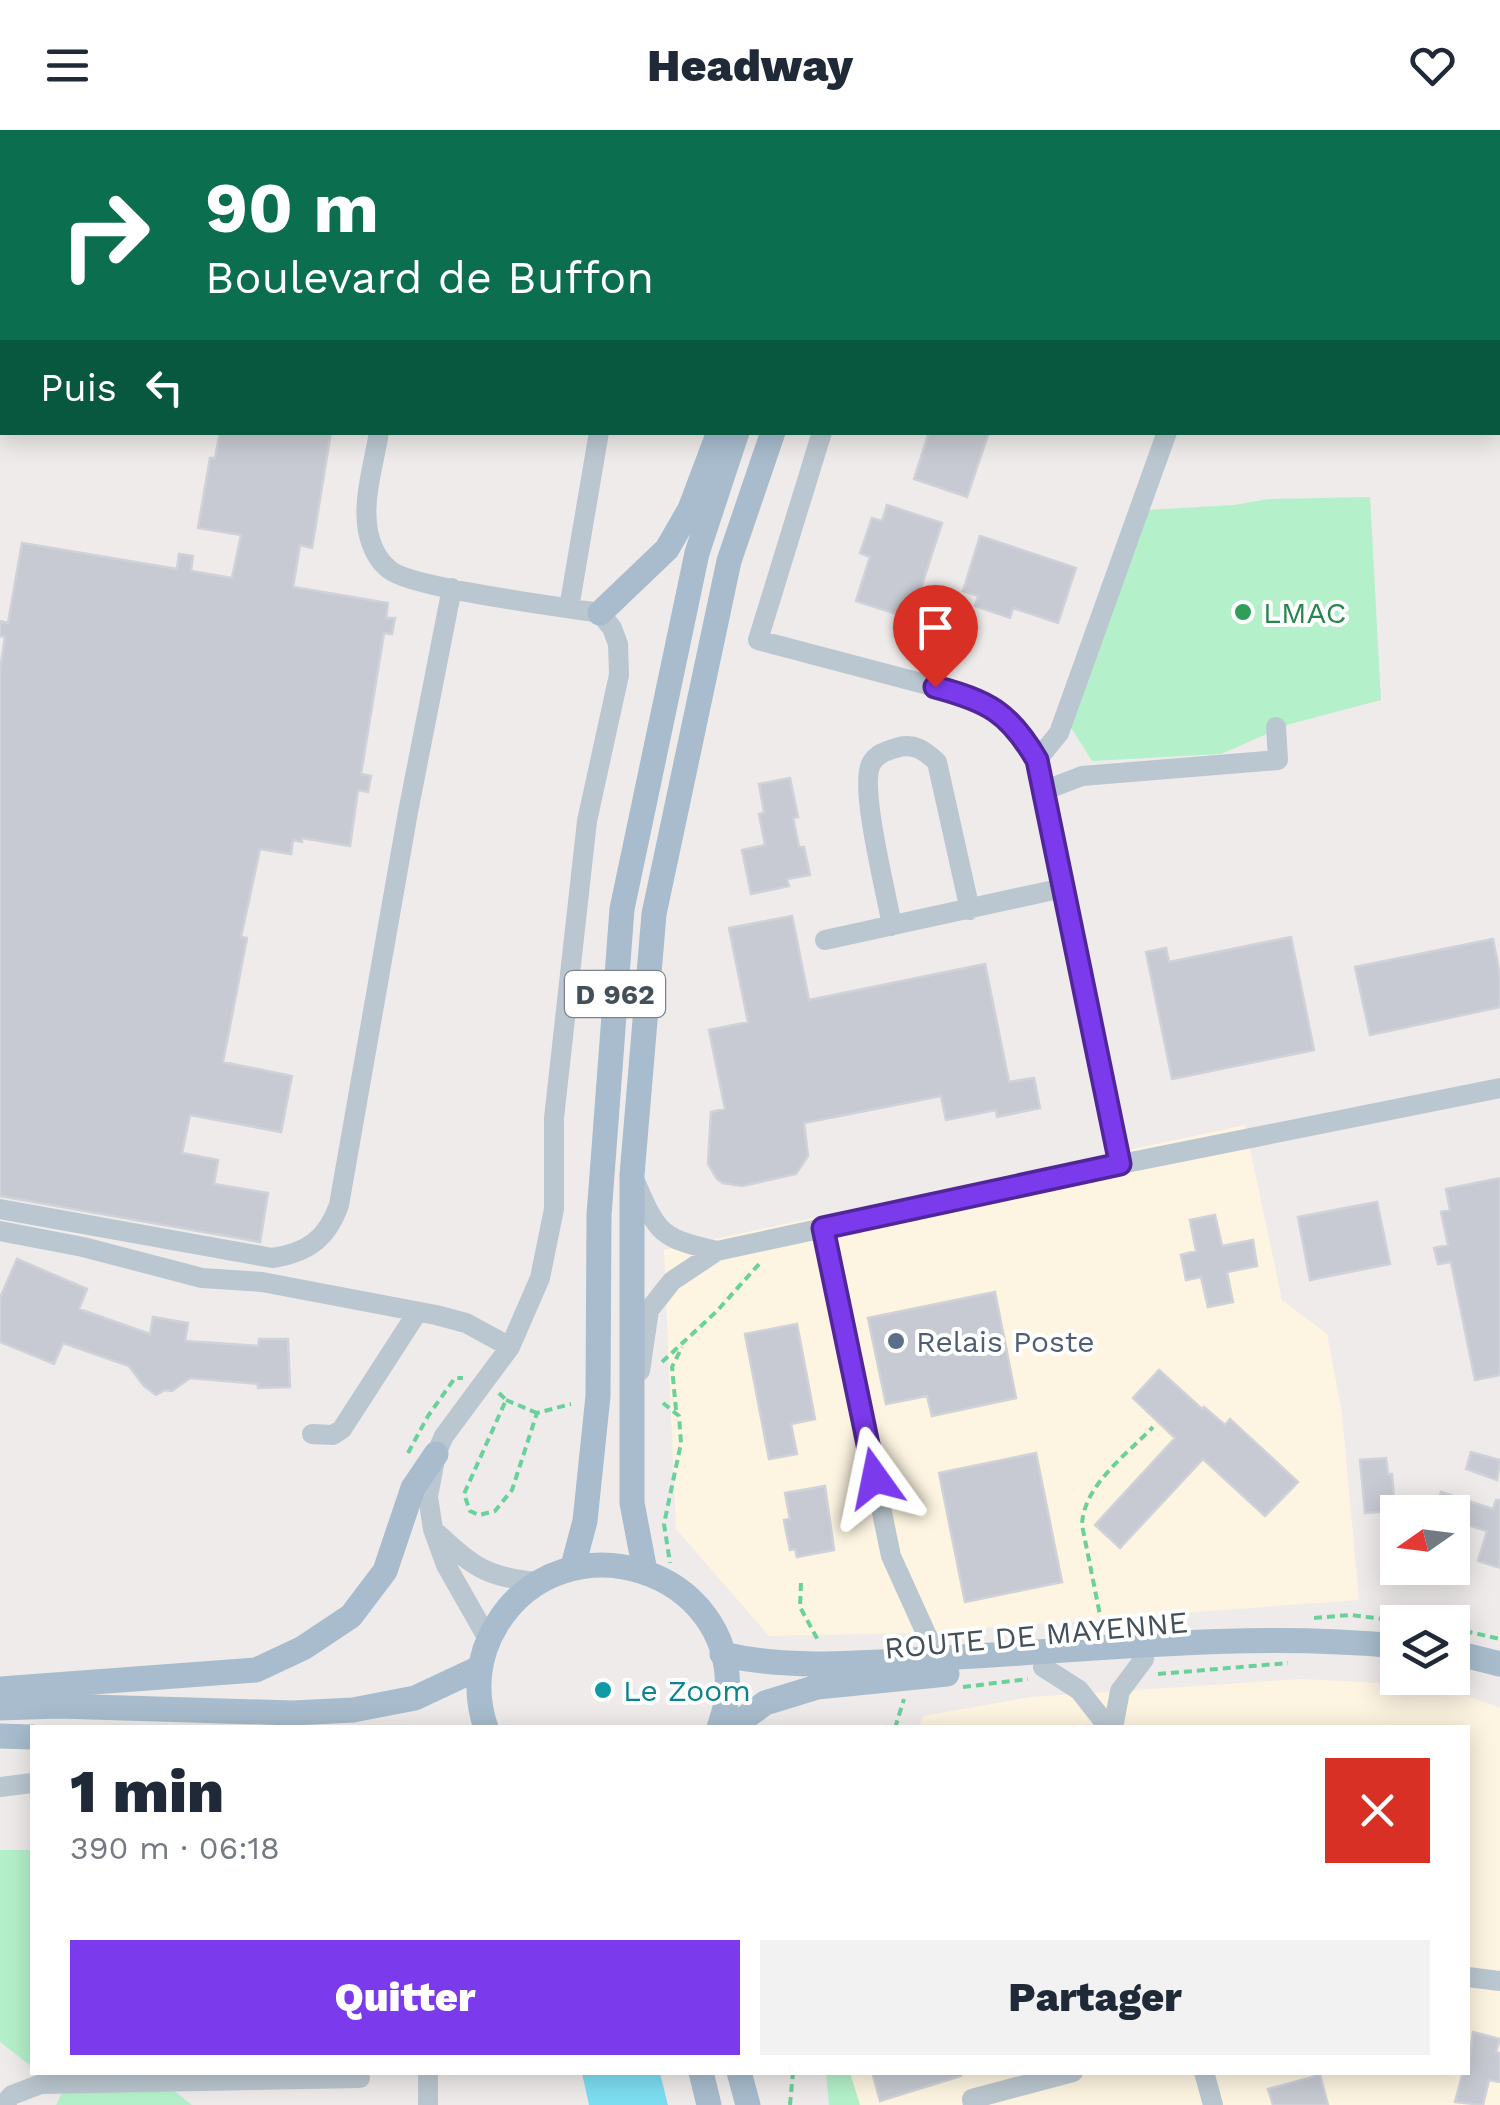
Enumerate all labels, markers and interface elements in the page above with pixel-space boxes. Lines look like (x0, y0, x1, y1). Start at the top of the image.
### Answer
icon: menu (40, 38, 95, 93)
icon: heart (1405, 38, 1460, 93)
text: Headway (647, 39, 853, 92)
text: 90 m (205, 167, 379, 249)
icon: right (40, 170, 170, 300)
text: Boulevard de Buffon (205, 251, 654, 304)
icon: left (137, 360, 192, 415)
text: Puis (40, 366, 117, 410)
pin (893, 585, 978, 688)
place label: LMAC (1263, 595, 1346, 630)
icon: arrive (908, 600, 963, 655)
marker: LMAC (1232, 601, 1254, 623)
road number: D 962 (565, 971, 665, 1017)
place label: Relais Poste (916, 1324, 1095, 1359)
marker: Relais Poste (885, 1330, 907, 1352)
position arrow (823, 1426, 927, 1530)
north arrow (1380, 1495, 1470, 1585)
map controls (1380, 1495, 1470, 1695)
street label: ROUTE DE MAYENNE (883, 1604, 1189, 1666)
button: layers (1380, 1605, 1470, 1695)
place label: Le Zoom (623, 1673, 751, 1708)
marker: Le Zoom (592, 1679, 614, 1701)
text: 1 min (70, 1756, 224, 1827)
button: close (1325, 1758, 1430, 1863)
text: 390 m · 06:18 (70, 1829, 280, 1867)
button: Quitter (70, 1940, 740, 2055)
button: Partager (760, 1940, 1430, 2055)

